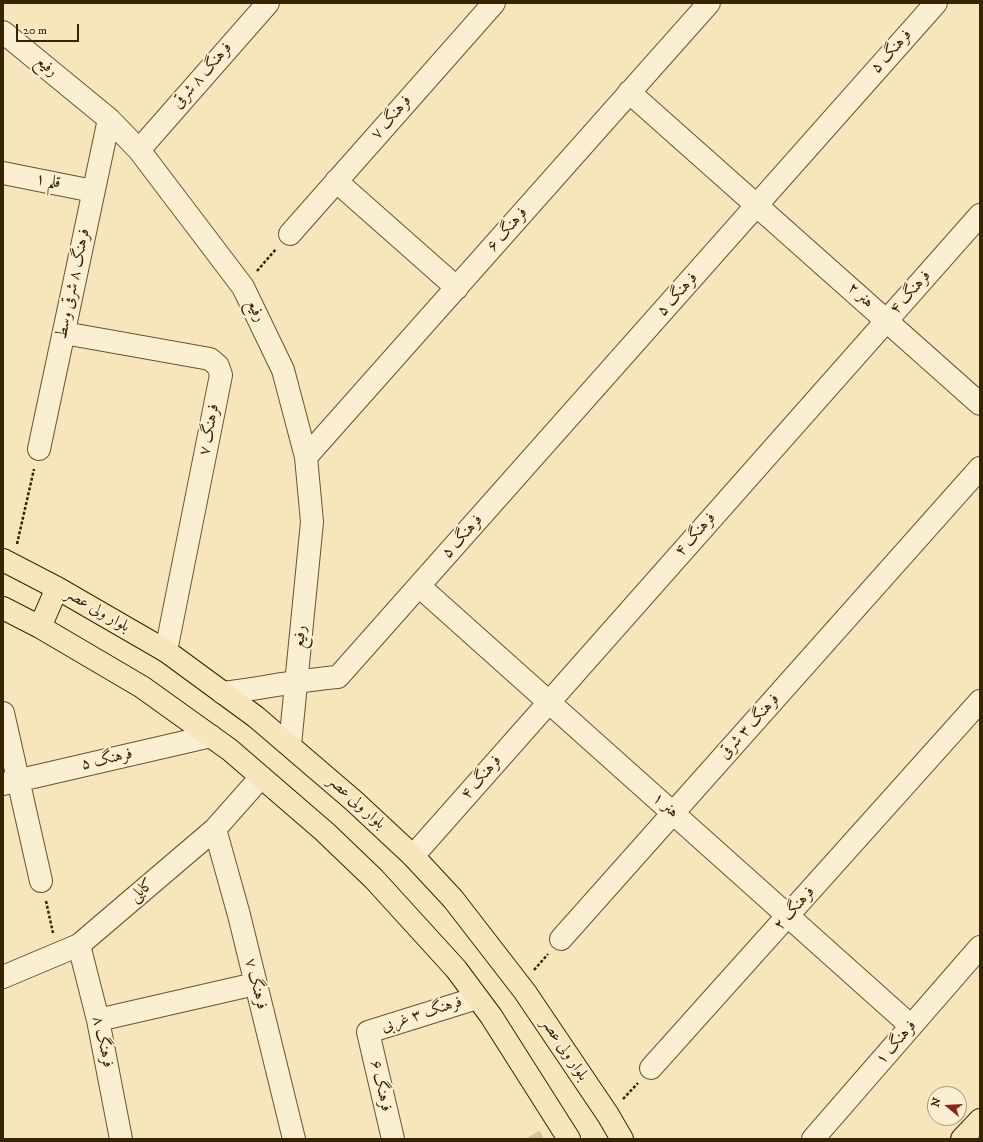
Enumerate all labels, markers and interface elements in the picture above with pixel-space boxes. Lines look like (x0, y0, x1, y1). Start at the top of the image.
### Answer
scale bar (18, 16, 81, 42)
text: 20 m (23, 23, 47, 38)
street label: فرهنگ ۵ (867, 26, 917, 78)
street label: فرهنگ ۸ شرقی (169, 39, 237, 113)
street label: رفیع (31, 52, 61, 82)
street label: فرهنگ ۷ (368, 92, 416, 144)
street label: قلم ۱ (34, 170, 62, 194)
street label: فرهنگ ۶ (484, 204, 532, 256)
street label: فرهنگ ۸ شرقی وسط (53, 227, 95, 341)
street label: فرهنگ ۴ (886, 267, 936, 319)
street label: فرهنگ ۵ (653, 269, 703, 321)
street label: هنر ۲ (843, 279, 877, 313)
street label: رفیع (241, 297, 269, 325)
street label: فرهنگ ۷ (196, 403, 224, 457)
street label: فرهنگ ۴ (671, 509, 721, 561)
street label: فرهنگ ۵ (438, 511, 488, 563)
street label: بلوار ولی عصر (61, 585, 133, 637)
street label: رفیع (290, 625, 312, 649)
street label: فرهنگ ۳ شرقی (716, 690, 784, 764)
street label: فرهنگ ۵ (79, 745, 135, 775)
street label: فرهنگ ۴ (458, 752, 506, 804)
street label: بلوار ولی عصر (323, 772, 389, 834)
street label: هنر ۱ (648, 789, 682, 823)
street label: کابلی (126, 875, 158, 907)
street label: فرهنگ ۲ (770, 883, 820, 935)
street label: فرهنگ ۷ (239, 956, 271, 1012)
street label: فرهنگ ۳ غربی (379, 993, 465, 1037)
street label: فرهنگ ۸ (87, 1014, 117, 1070)
street label: بلوار ولی عصر (536, 1015, 592, 1085)
street label: فرهنگ ۱ (873, 1017, 921, 1069)
street label: فرهنگ ۶ (365, 1058, 395, 1114)
north arrow (927, 1086, 967, 1126)
text: N (928, 1096, 945, 1109)

